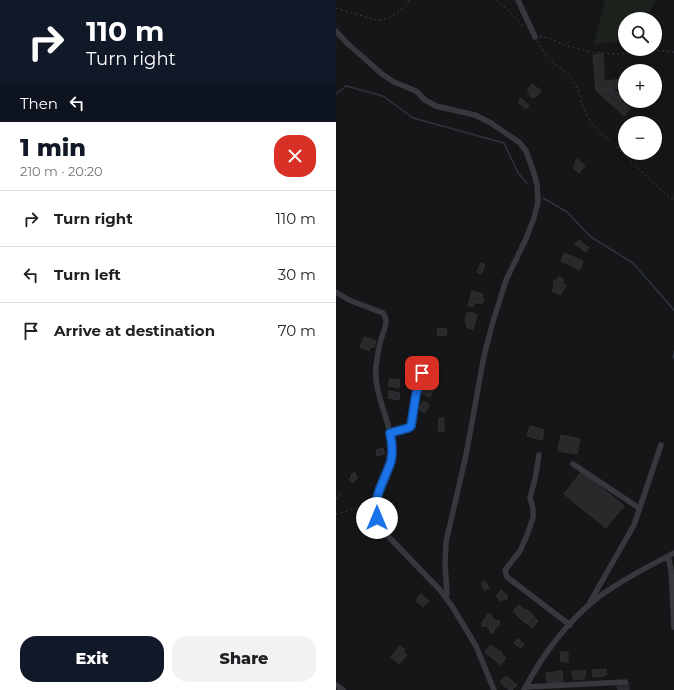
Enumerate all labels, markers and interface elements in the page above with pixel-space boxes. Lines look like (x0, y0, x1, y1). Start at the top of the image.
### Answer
map controls (618, 12, 662, 160)
button: search (618, 12, 662, 56)
text: 110 m (86, 14, 164, 48)
icon: right (20, 16, 72, 68)
text: Turn right (86, 48, 176, 70)
button: + (618, 64, 662, 108)
icon: left (66, 92, 88, 114)
text: Then (20, 94, 58, 113)
button: − (618, 116, 662, 160)
text: 1 min (20, 133, 86, 162)
button: close (274, 135, 316, 177)
text: 210 m · 20:20 (20, 163, 103, 179)
icon: right (20, 208, 42, 230)
text: Turn right (54, 209, 133, 228)
text: 110 m (275, 209, 316, 228)
icon: left (20, 264, 42, 286)
text: Turn left (54, 265, 121, 284)
text: 30 m (278, 265, 316, 284)
icon: arrive (20, 320, 42, 342)
text: Arrive at destination (54, 321, 215, 340)
text: 70 m (278, 321, 316, 340)
pin (405, 356, 439, 390)
icon: arrive (411, 362, 433, 384)
position arrow (356, 497, 398, 539)
button: Exit (20, 636, 164, 682)
button: Share (172, 636, 316, 682)

